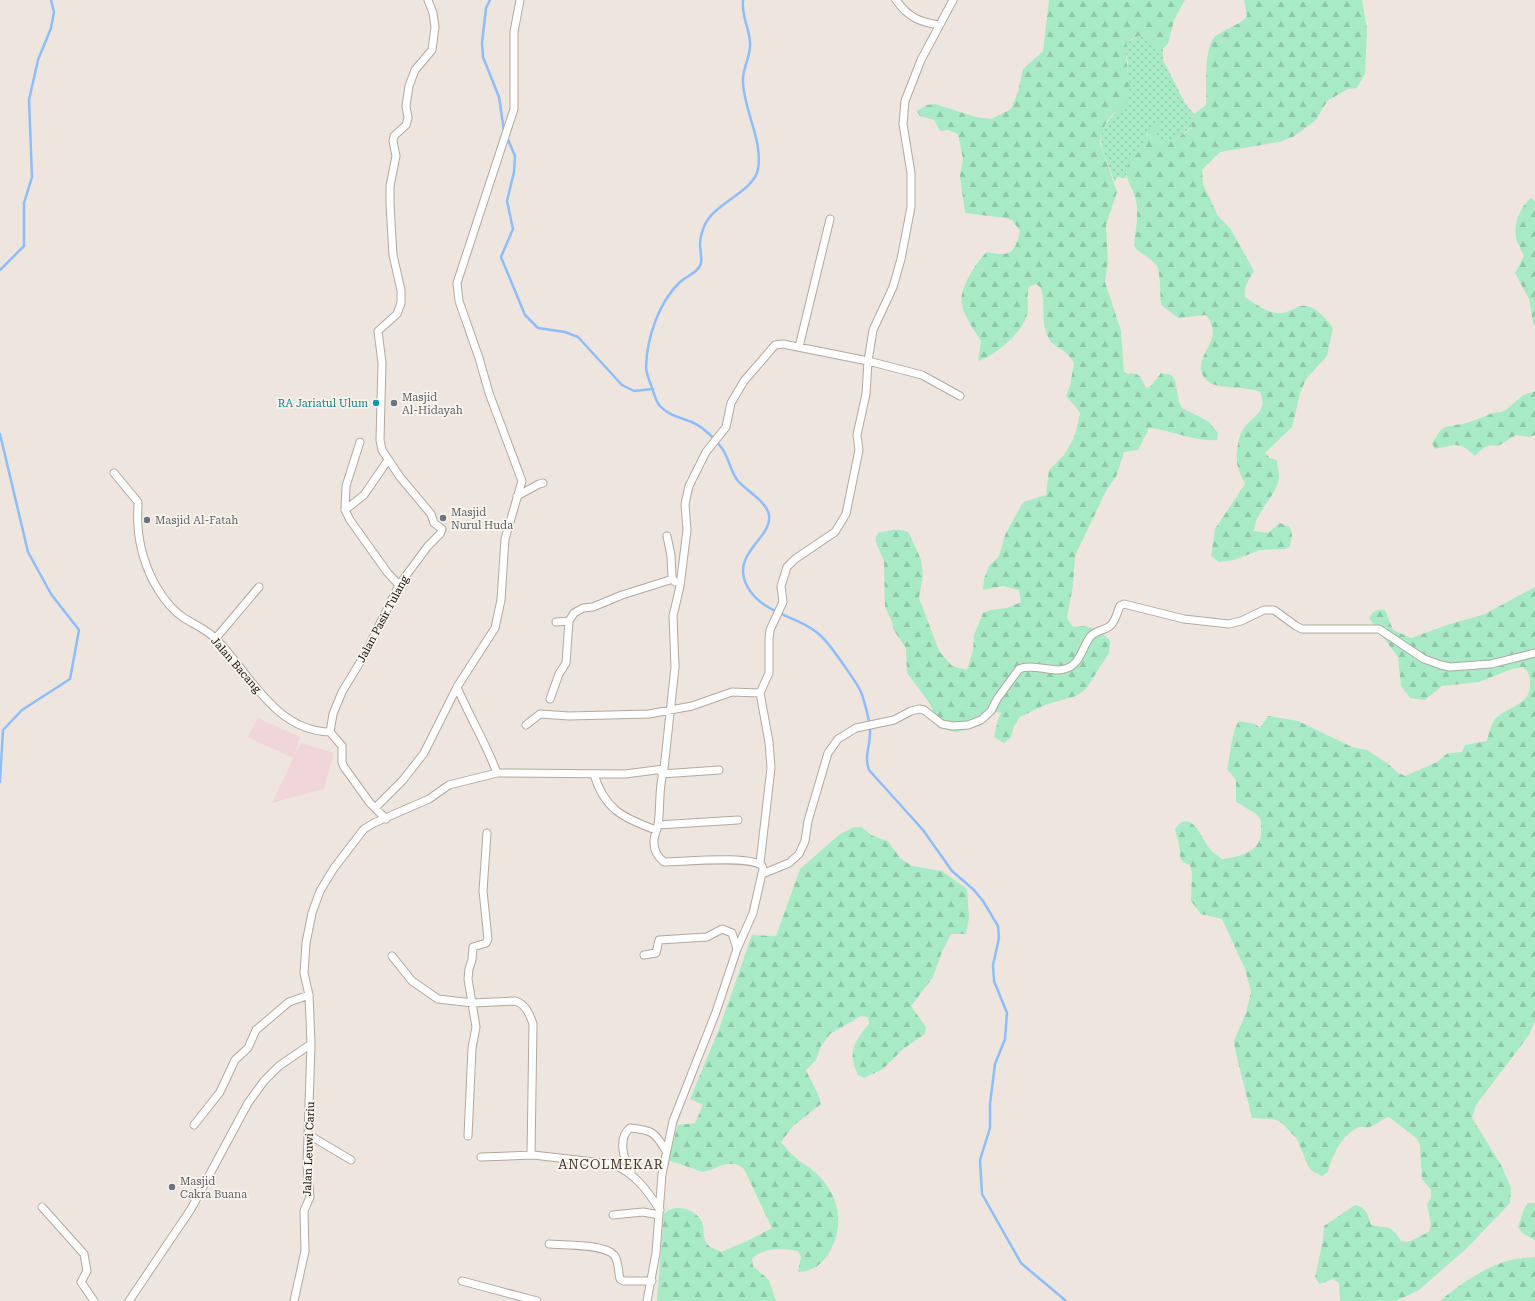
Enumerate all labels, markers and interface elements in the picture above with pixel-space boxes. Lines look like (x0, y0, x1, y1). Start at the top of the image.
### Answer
place label: Masjid Al-Hidayah (402, 391, 463, 417)
place label: RA Jariatul Ulum (278, 397, 368, 410)
marker: RA Jariatul Ulum (371, 398, 381, 408)
marker: Masjid Al-Hidayah (389, 398, 399, 408)
place label: Masjid Nurul Huda (451, 506, 513, 532)
marker: Masjid Nurul Huda (438, 513, 448, 523)
place label: Masjid Al-Fatah (155, 514, 238, 527)
marker: Masjid Al-Fatah (142, 515, 152, 525)
street label: Jalan Pasir Tulang (355, 573, 412, 665)
street label: Jalan Bacang (208, 634, 264, 696)
street label: Jalan Leuwi Cariu (301, 1101, 317, 1197)
district label: ANCOLMEKAR (558, 1157, 664, 1172)
place label: Masjid Cakra Buana (180, 1175, 247, 1201)
marker: Masjid Cakra Buana (167, 1182, 177, 1192)

